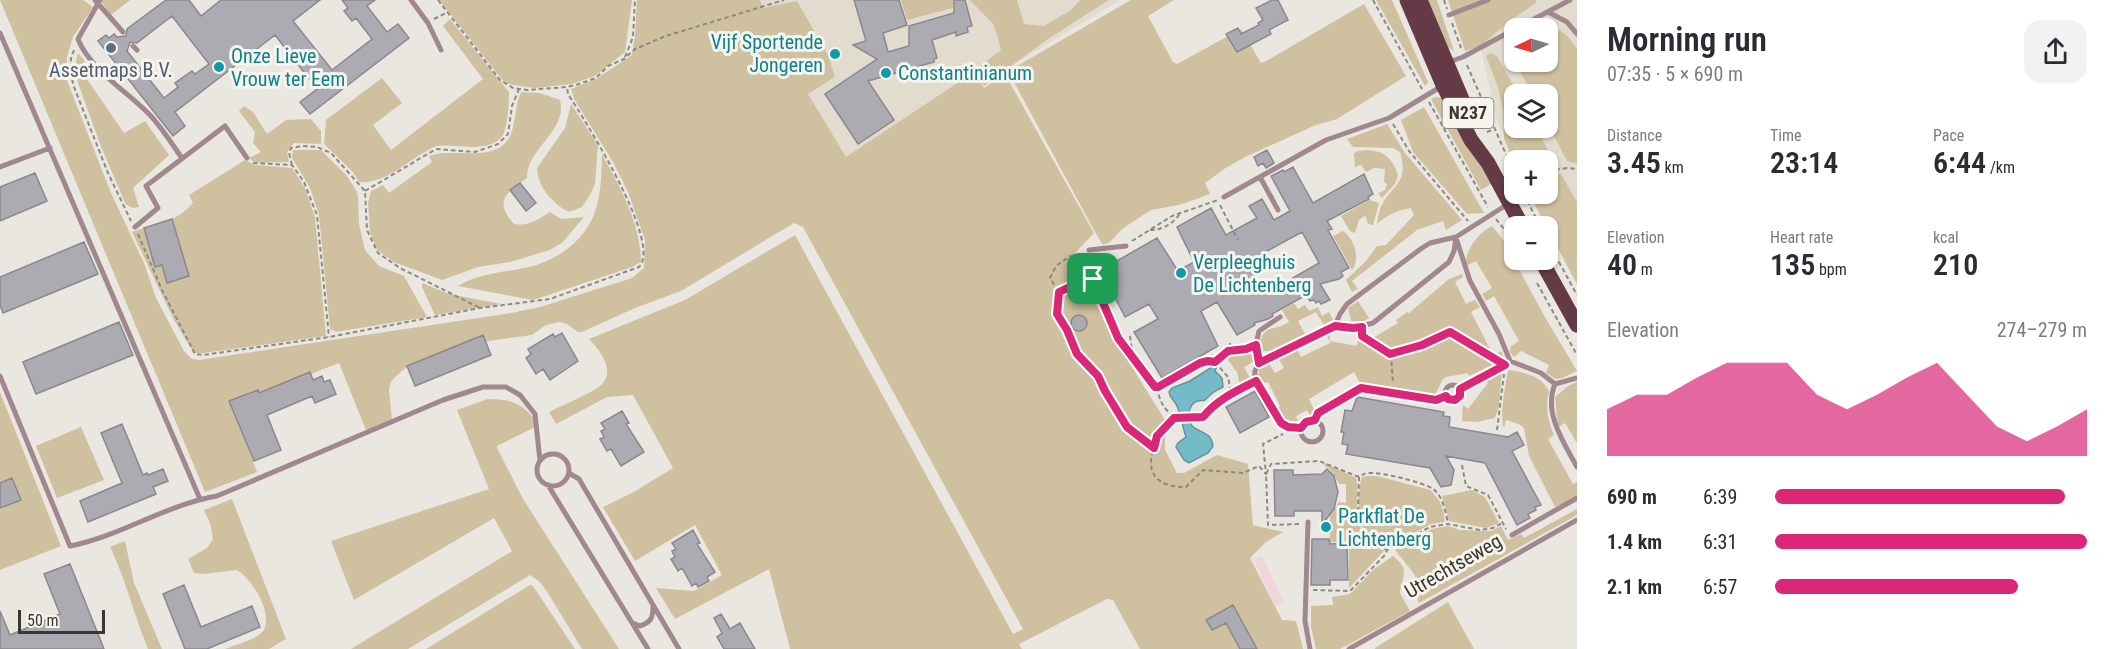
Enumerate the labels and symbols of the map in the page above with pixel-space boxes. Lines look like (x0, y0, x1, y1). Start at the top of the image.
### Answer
north arrow (1504, 18, 1558, 72)
place label: Vijf Sportende Jongeren (711, 30, 823, 77)
marker: Assetmaps B.V. (104, 41, 118, 55)
place label: Onze Lieve Vrouw ter Eem (231, 44, 345, 91)
marker: Vijf Sportende Jongeren (828, 47, 842, 61)
place label: Assetmaps B.V. (49, 58, 173, 82)
marker: Onze Lieve Vrouw ter Eem (212, 60, 226, 74)
place label: Constantinianum (898, 61, 1032, 85)
marker: Constantinianum (879, 66, 893, 80)
road number: N237 (1442, 98, 1494, 128)
place label: Verpleeghuis De Lichtenberg (1193, 250, 1311, 297)
pin (1067, 253, 1118, 304)
marker: Verpleeghuis De Lichtenberg (1174, 266, 1188, 280)
place label: Parkflat De Lichtenberg (1338, 504, 1431, 551)
marker: Parkflat De Lichtenberg (1319, 520, 1333, 534)
street label: Utrechtseweg (1400, 529, 1506, 603)
scale bar (18, 607, 105, 634)

